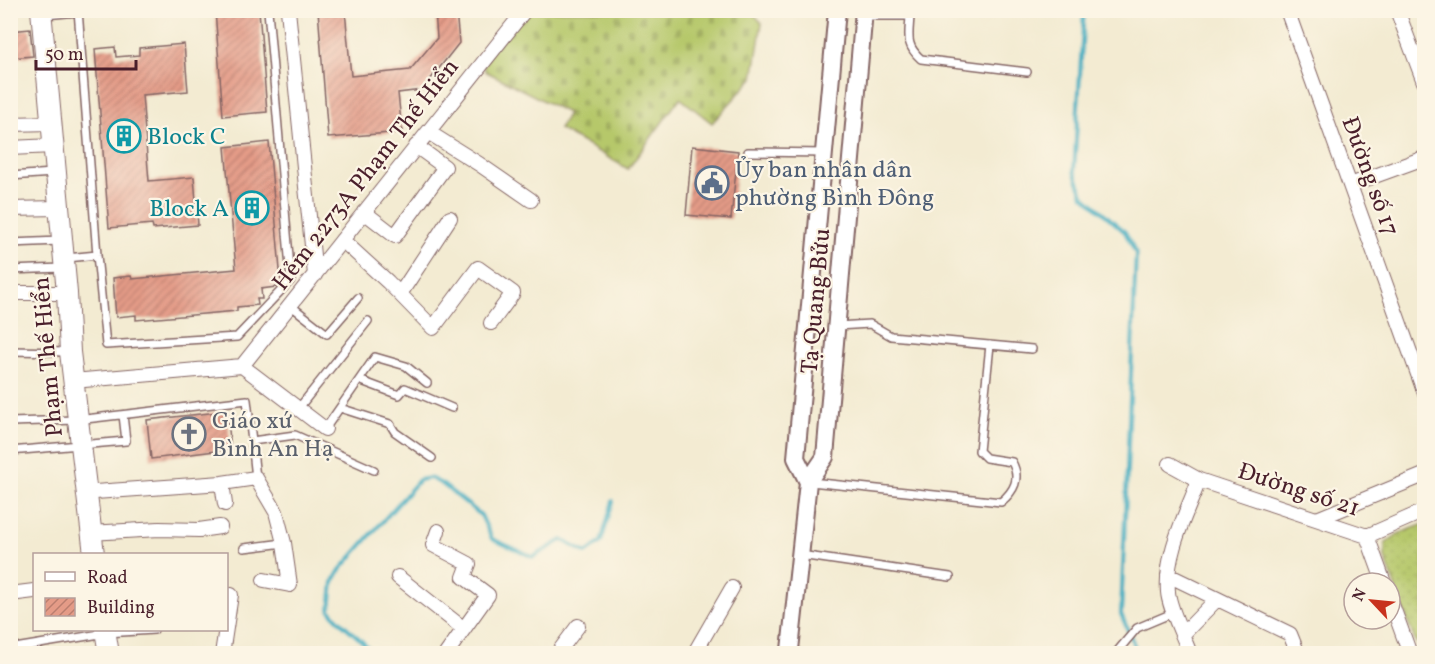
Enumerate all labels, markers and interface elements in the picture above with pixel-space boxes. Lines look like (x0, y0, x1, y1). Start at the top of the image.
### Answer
scale bar (36, 33, 136, 71)
text: 50 m (45, 43, 84, 68)
street label: Hẻm 2273A Phạm Thế Hiển (265, 52, 468, 298)
street label: Đường số 17 (1332, 112, 1407, 241)
building icon: Block C (106, 118, 142, 154)
place label: Block C (147, 121, 226, 155)
place label: Ủy ban nhân dân phường Bình Đông (735, 154, 934, 216)
public building icon: Ủy ban nhân dân phường Bình Đông (694, 165, 730, 201)
building icon: Block A (234, 190, 270, 226)
place label: Block A (149, 193, 229, 227)
street label: Tạ Quang Bửu (794, 227, 840, 376)
street label: Phạm Thế Hiển (25, 275, 73, 438)
place label: Giáo xứ Bình An Hạ (212, 405, 334, 467)
church icon: Giáo xứ Bình An Hạ (171, 416, 207, 452)
street label: Đường số 21 (1233, 455, 1364, 527)
legend (33, 553, 228, 631)
text: Road (87, 566, 128, 591)
north arrow (1342, 571, 1402, 631)
text: N (1348, 585, 1373, 605)
text: Building (87, 596, 155, 621)

